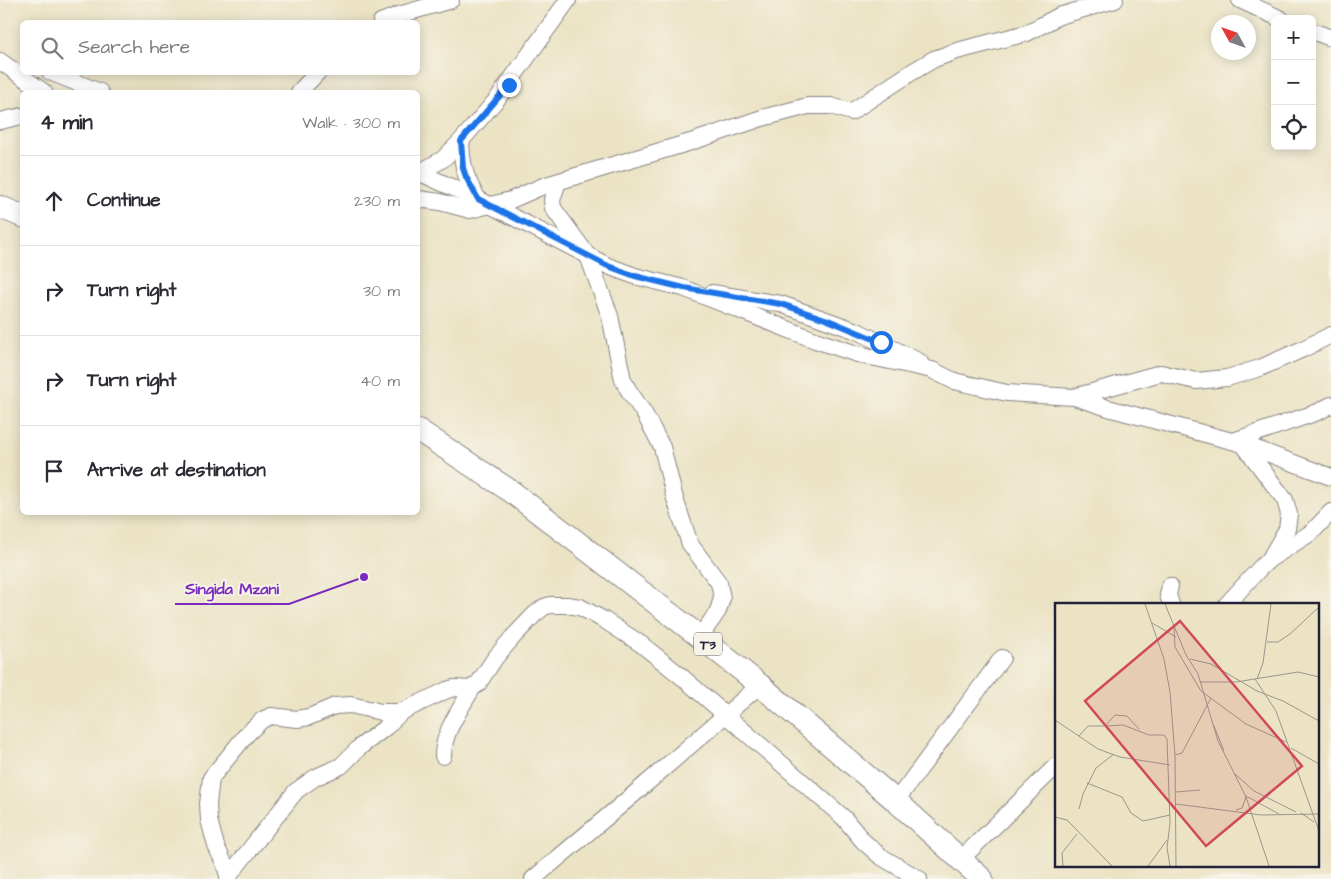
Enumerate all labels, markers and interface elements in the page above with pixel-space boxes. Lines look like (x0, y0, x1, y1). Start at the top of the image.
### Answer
north arrow (1211, 15, 1256, 60)
map controls (1271, 15, 1316, 150)
button: + (1271, 15, 1316, 60)
search box (20, 20, 420, 75)
icon: search (38, 34, 66, 62)
text: Search here (78, 34, 190, 61)
button: − (1271, 60, 1316, 105)
route end (498, 74, 521, 97)
button: locate (1271, 105, 1316, 150)
text: 4 min (40, 108, 93, 137)
text: Walk · 300 m (302, 112, 400, 134)
icon: ahead (40, 187, 68, 215)
text: Continue (87, 187, 161, 214)
text: 230 m (354, 190, 400, 212)
icon: right (40, 277, 68, 305)
text: Turn right (87, 277, 176, 304)
text: 30 m (363, 280, 400, 302)
route start (870, 331, 893, 354)
icon: right (40, 367, 68, 395)
text: Turn right (87, 367, 176, 394)
text: 40 m (360, 370, 400, 392)
icon: arrive (40, 457, 68, 485)
text: Arrive at destination (87, 457, 266, 484)
callout: Singida Mzani (175, 573, 289, 604)
text: Singida Mzani (184, 578, 280, 602)
inset map (1055, 603, 1318, 866)
road number: T3 (694, 633, 722, 656)

